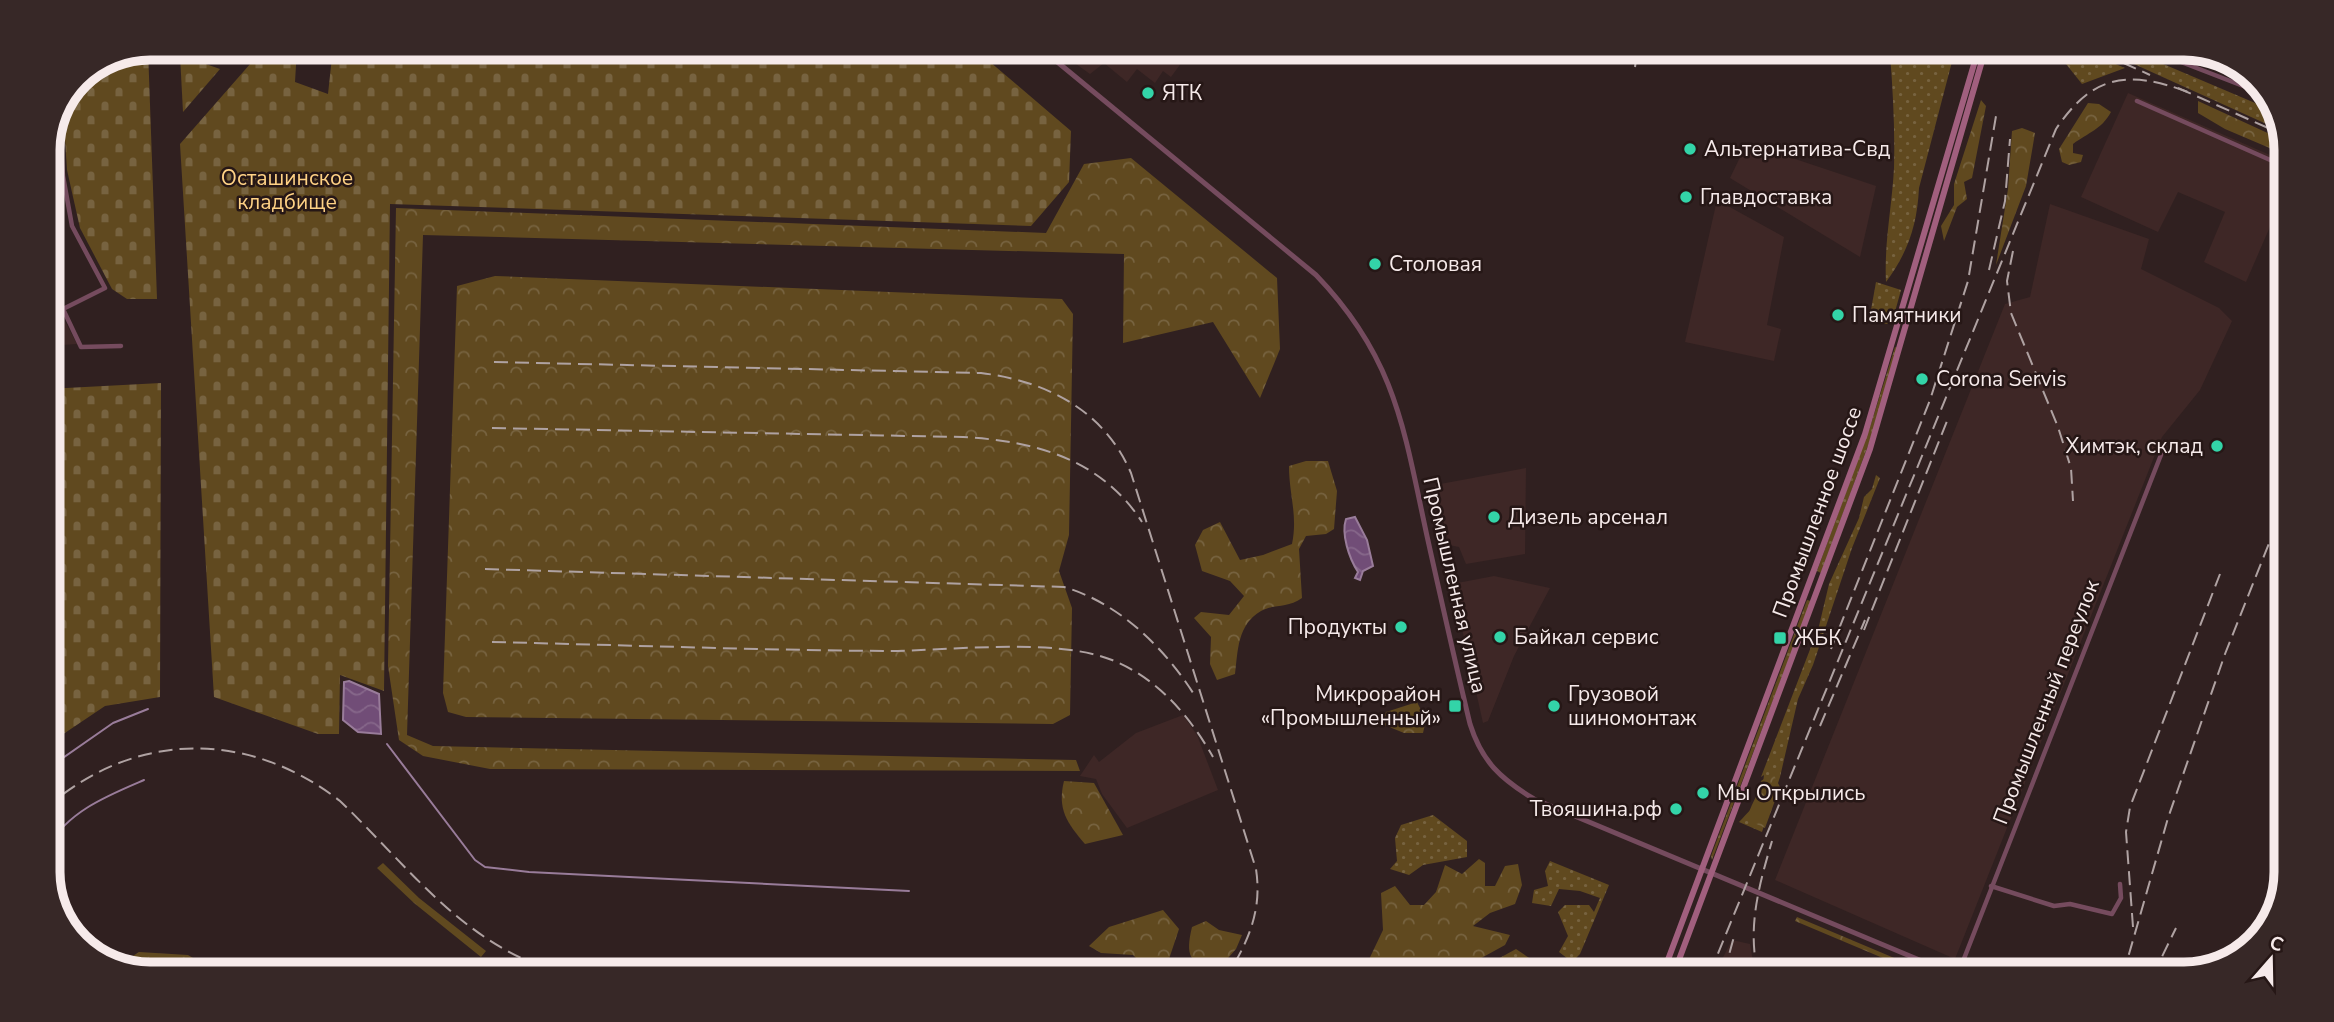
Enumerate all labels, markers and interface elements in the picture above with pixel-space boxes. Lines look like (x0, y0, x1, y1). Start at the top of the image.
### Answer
place label: ЯТК (1162, 79, 1203, 107)
marker: ЯТК (1140, 85, 1156, 101)
place label: Альтернатива-Свд (1704, 135, 1890, 163)
marker: Альтернатива-Свд (1682, 141, 1698, 157)
park label: Осташинское кладбище (221, 164, 353, 216)
place label: Главдоставка (1700, 183, 1832, 211)
marker: Главдоставка (1678, 189, 1694, 205)
place label: Столовая (1389, 250, 1482, 278)
marker: Столовая (1367, 256, 1383, 272)
place label: Памятники (1852, 301, 1962, 329)
marker: Памятники (1830, 307, 1846, 323)
place label: Corona Servis (1936, 365, 2067, 393)
marker: Corona Servis (1914, 371, 1930, 387)
street label: Промышленное шоссе (1766, 403, 1868, 621)
place label: Химтэк, склад (2066, 432, 2203, 460)
marker: Химтэк, склад (2209, 438, 2225, 454)
street label: Промышленная улица (1417, 474, 1493, 696)
place label: Дизель арсенал (1508, 503, 1668, 531)
marker: Дизель арсенал (1486, 509, 1502, 525)
street label: Промышленный переулок (1986, 575, 2106, 828)
place label: Продукты (1288, 613, 1387, 641)
marker: Продукты (1393, 619, 1409, 635)
place label: Байкал сервис (1514, 623, 1659, 651)
place label: ЖБК (1794, 624, 1842, 652)
marker: Байкал сервис (1492, 629, 1508, 645)
marker: ЖБК (1772, 630, 1788, 646)
place label: Микрорайон «Промышленный» (1261, 680, 1441, 732)
place label: Грузовой шиномонтаж (1568, 680, 1697, 732)
marker: Микрорайон «Промышленный» (1447, 698, 1463, 714)
marker: Грузовой шиномонтаж (1546, 698, 1562, 714)
place label: Мы Открылись (1717, 779, 1865, 807)
marker: Мы Открылись (1695, 785, 1711, 801)
place label: Твояшина.рф (1530, 795, 1662, 823)
marker: Твояшина.рф (1668, 801, 1684, 817)
north arrow (2236, 924, 2306, 994)
text: С (2266, 930, 2287, 958)

